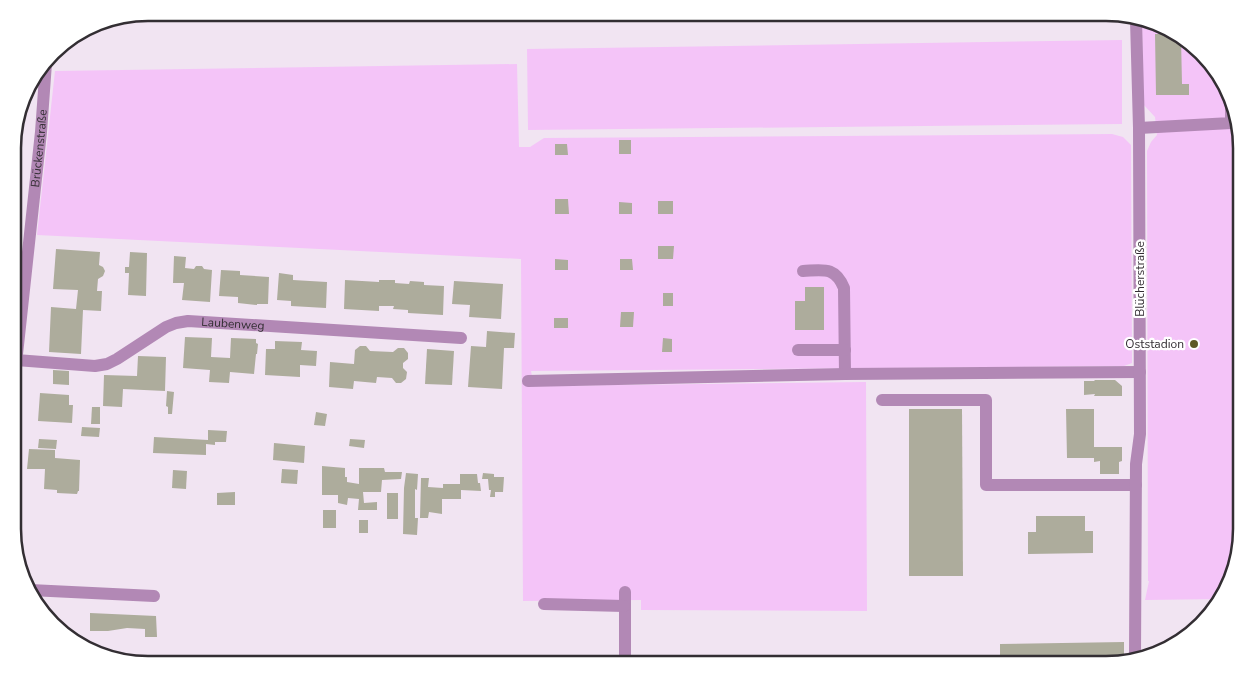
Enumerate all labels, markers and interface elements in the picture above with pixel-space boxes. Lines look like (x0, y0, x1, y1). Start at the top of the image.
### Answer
street label: Brückenstraße (27, 109, 51, 188)
street label: Blücherstraße (1132, 241, 1148, 317)
street label: Laubenweg (201, 314, 265, 334)
place label: Oststadion (1125, 336, 1184, 352)
marker: Oststadion (1188, 338, 1200, 350)

